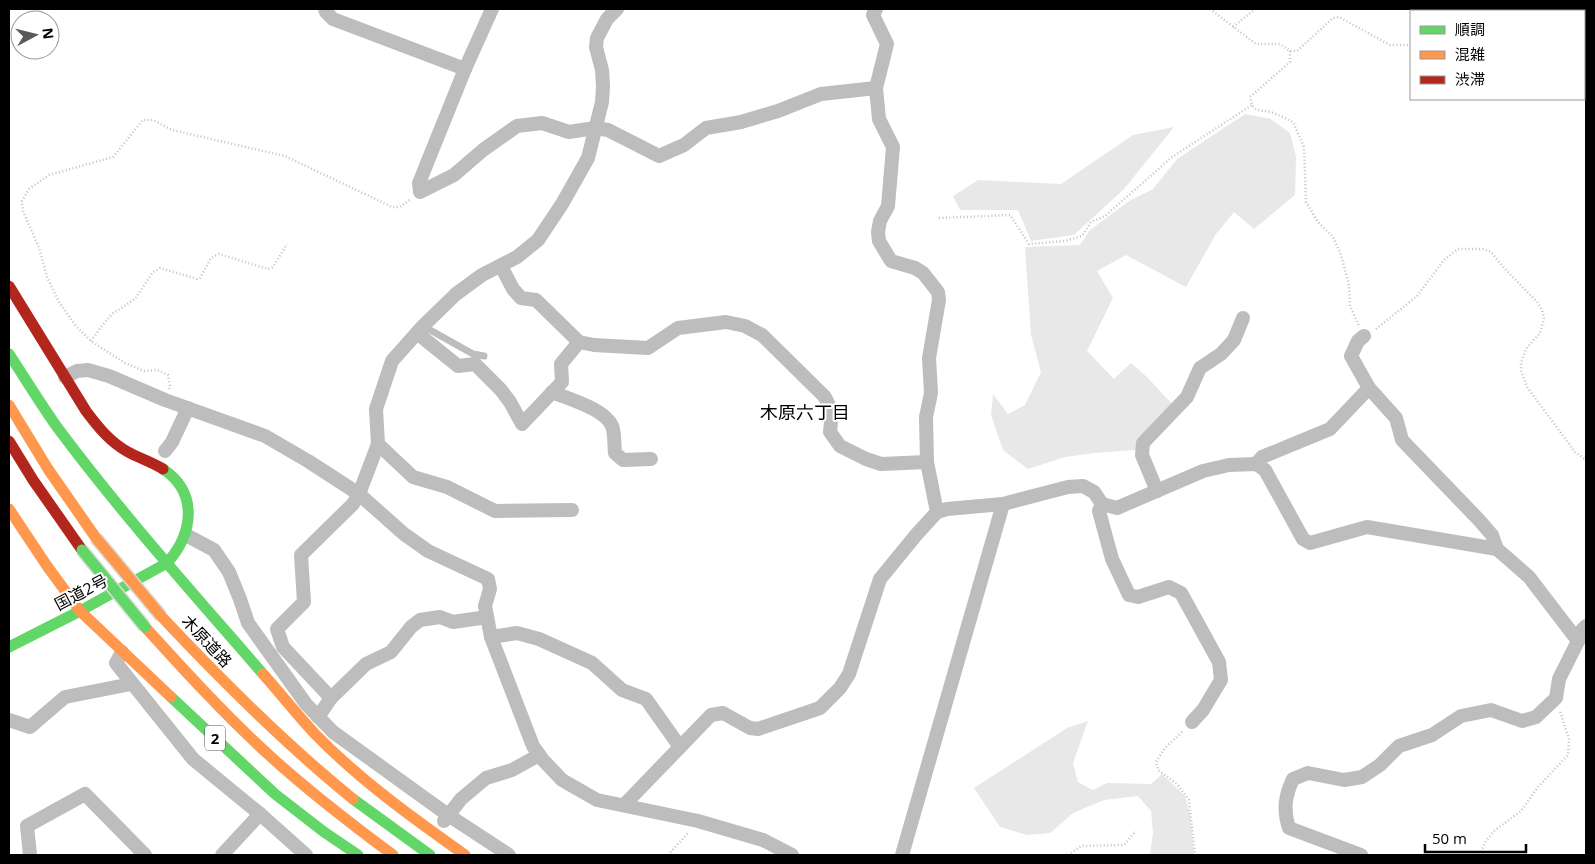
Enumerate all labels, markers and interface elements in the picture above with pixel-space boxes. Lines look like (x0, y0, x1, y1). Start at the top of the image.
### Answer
north arrow (10, 10, 60, 60)
legend (1410, 10, 1585, 100)
text: 順調 (1455, 19, 1485, 39)
text: N (38, 27, 59, 40)
text: 混雑 (1455, 44, 1485, 64)
text: 渋滞 (1455, 69, 1485, 89)
district label: 木原六丁目 (760, 400, 850, 424)
street label: 国道2号 (51, 569, 111, 615)
street label: 木原道路 (177, 610, 237, 672)
road number: 2 (205, 726, 225, 750)
scale bar (1425, 822, 1526, 854)
text: 50 m (1432, 828, 1467, 848)

